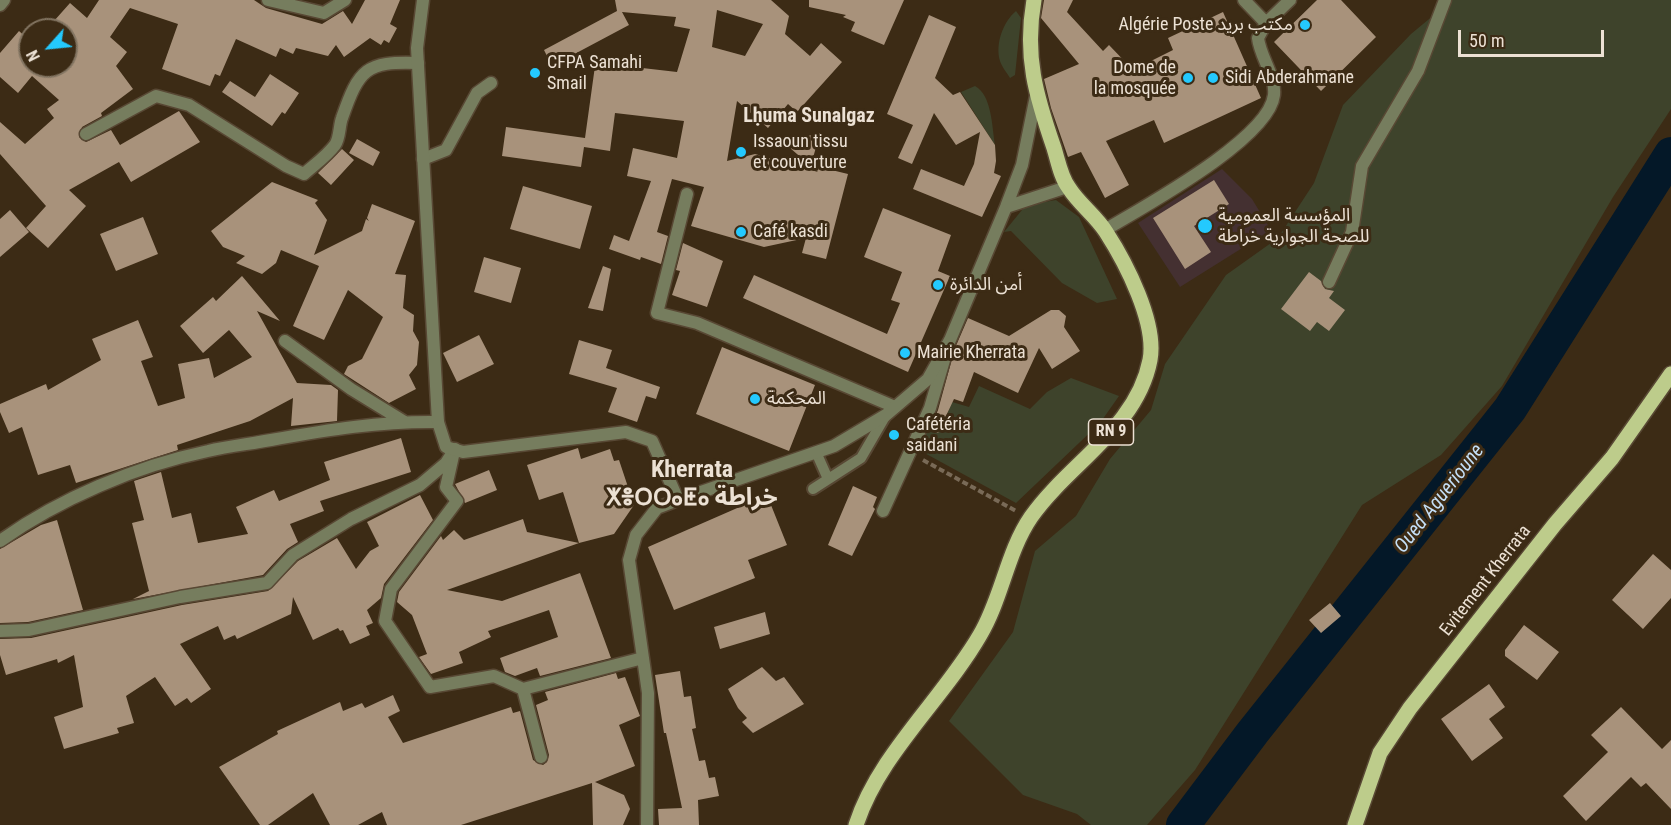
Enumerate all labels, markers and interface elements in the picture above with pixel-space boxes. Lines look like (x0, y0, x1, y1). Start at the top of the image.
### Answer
place label: Algérie Poste مكتب بريد (1118, 14, 1293, 36)
north arrow (18, 18, 78, 78)
marker: Algérie Poste مكتب بريد (1298, 18, 1312, 32)
scale bar (1461, 18, 1606, 56)
text: 50 m (1469, 30, 1504, 51)
text: N (23, 47, 44, 64)
place label: CFPA Samahi Smail (547, 52, 642, 94)
place label: Dome de la mosquée (1094, 57, 1176, 100)
marker: CFPA Samahi Smail (528, 66, 542, 80)
place label: Sidi Abderahmane (1225, 67, 1354, 89)
marker: Dome de la mosquée (1181, 71, 1195, 85)
marker: Sidi Abderahmane (1206, 71, 1220, 85)
district label: Lḥuma Sunalgaz (743, 105, 875, 129)
place label: Issaoun tissu et couverture (753, 131, 848, 174)
marker: Issaoun tissu et couverture (734, 145, 748, 159)
place label: المؤسسة العمومية للصحة الجوارية خراطة (1218, 205, 1370, 248)
marker: المؤسسة العمومية للصحة الجوارية خراطة (1196, 217, 1214, 235)
place label: Café kasdi (753, 221, 828, 243)
marker: Café kasdi (734, 225, 748, 239)
place label: أمن الدائرة (950, 274, 1022, 296)
marker: أمن الدائرة (931, 278, 945, 292)
place label: Mairie Kherrata (917, 342, 1026, 364)
marker: Mairie Kherrata (898, 346, 912, 360)
place label: المحكمة (767, 388, 826, 410)
marker: المحكمة (748, 392, 762, 406)
place label: Cafétéria saidani (906, 414, 971, 456)
road number: RN 9 (1088, 419, 1134, 445)
marker: Cafétéria saidani (887, 428, 901, 442)
water label: Oued Aguerioune (1390, 440, 1490, 558)
district label: Kherrata ⵅⴻⵔⵔⴰⵟⴰ خراطة (606, 457, 778, 513)
street label: Evitement Kherrata (1436, 521, 1536, 641)

